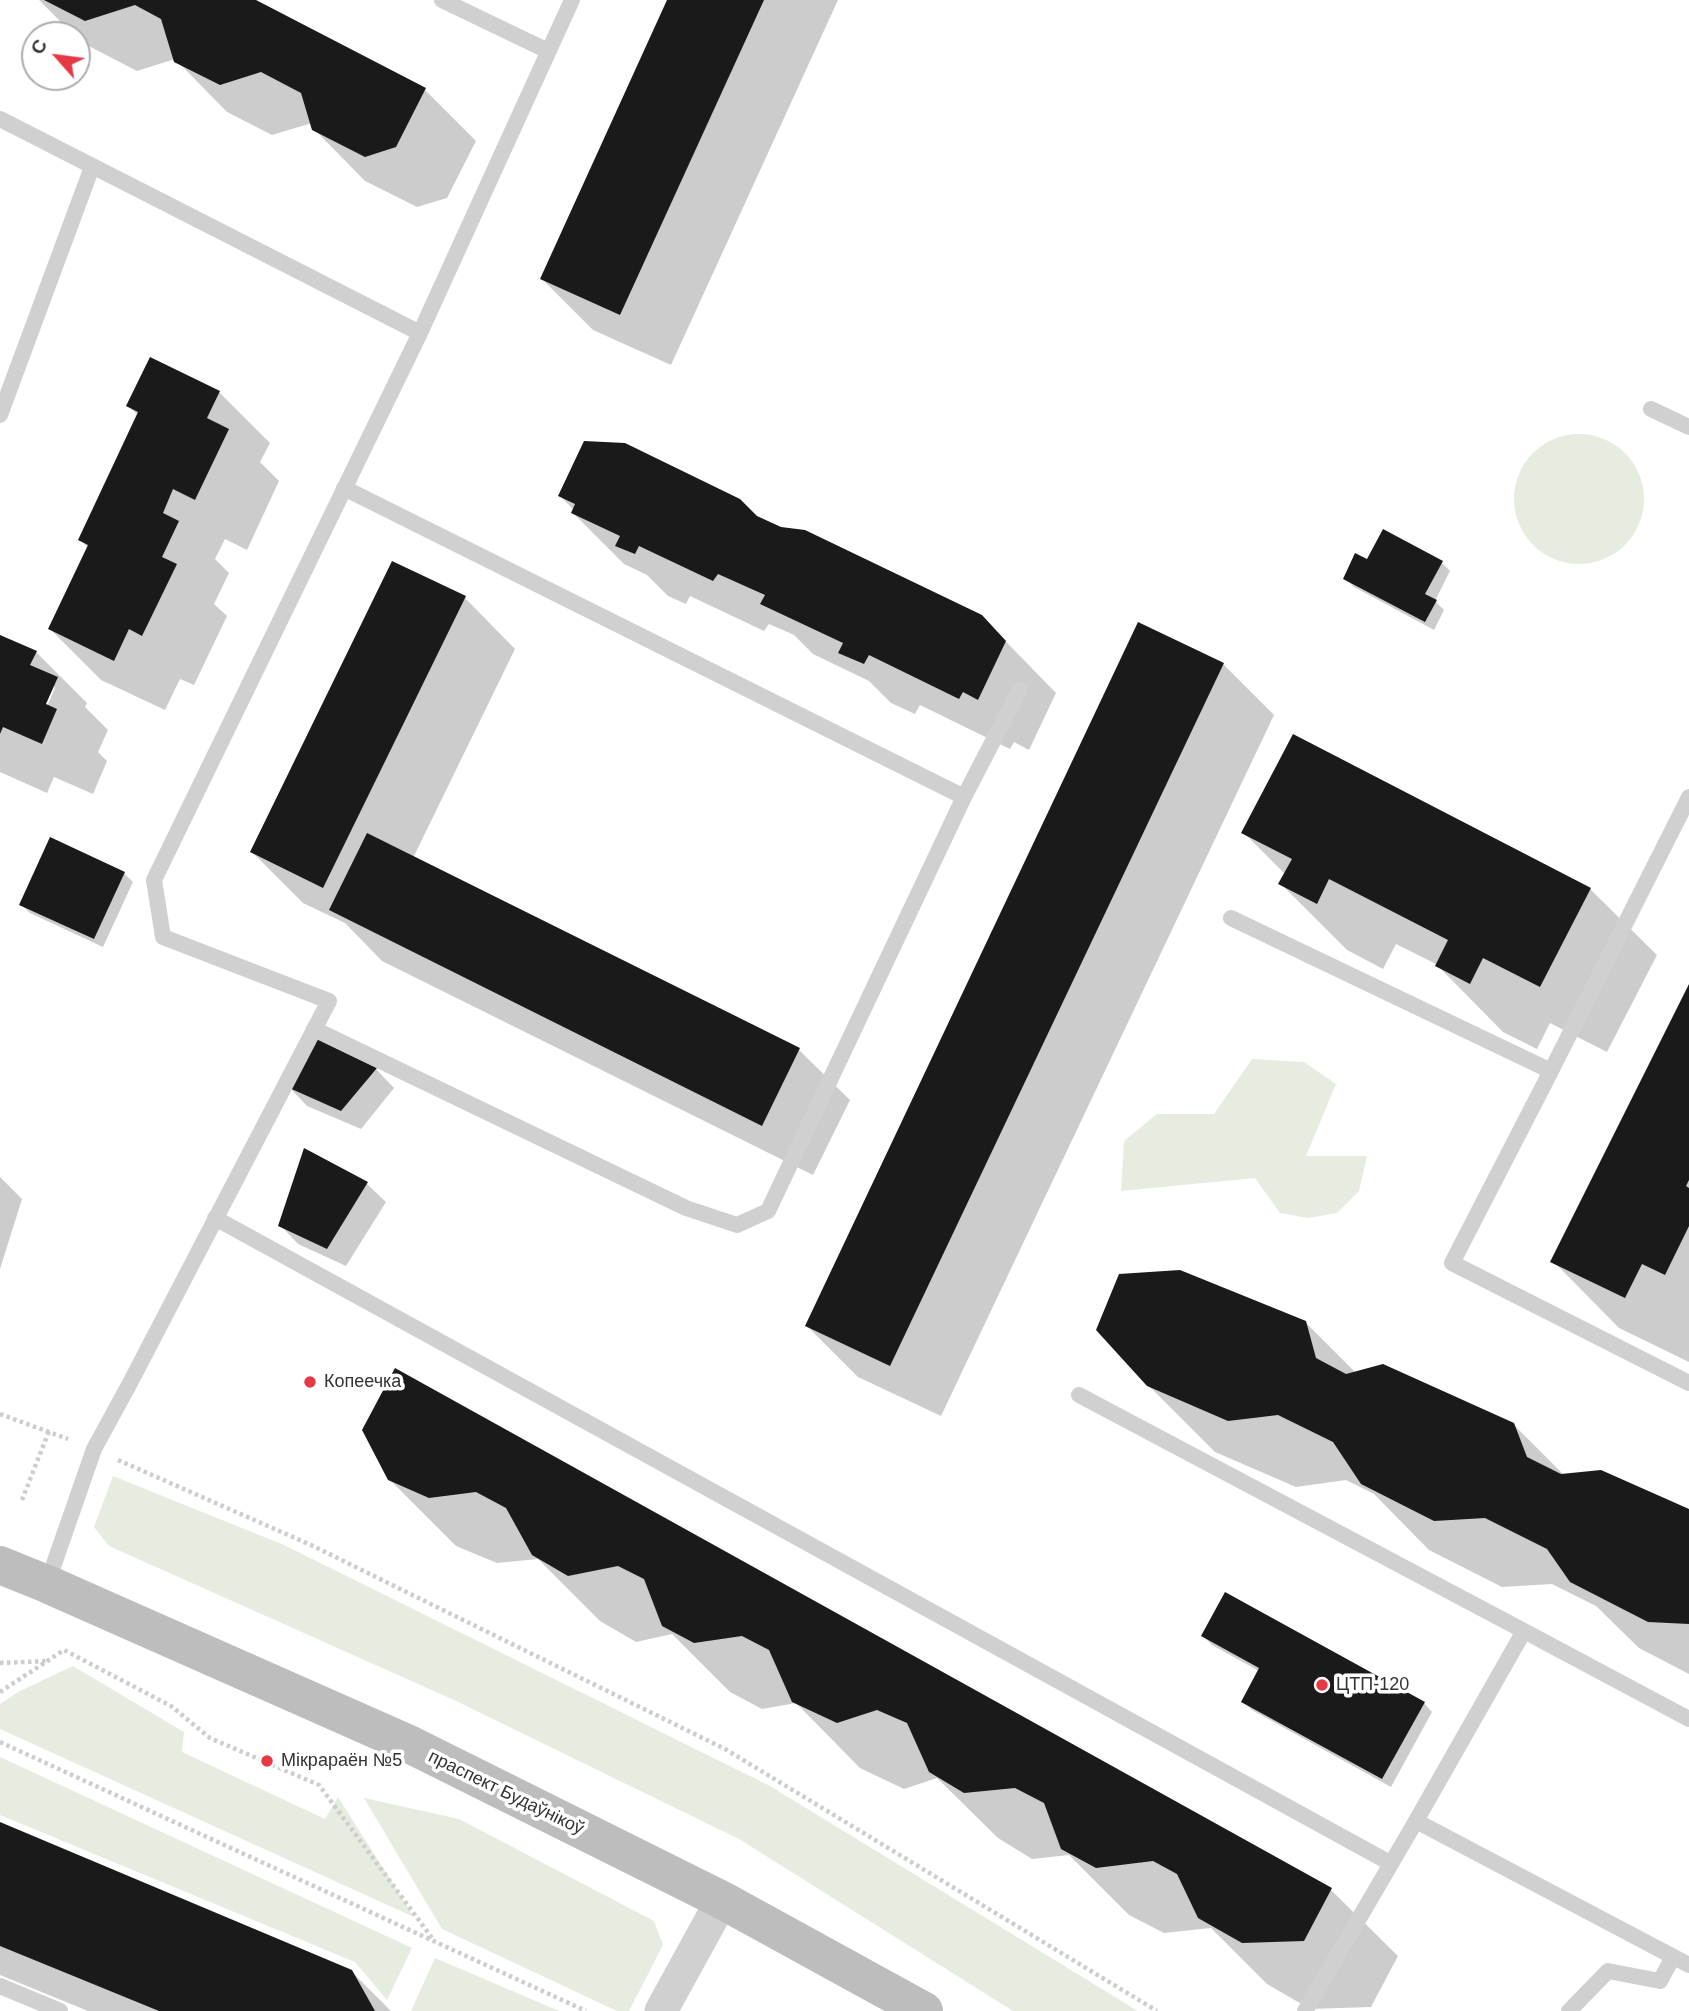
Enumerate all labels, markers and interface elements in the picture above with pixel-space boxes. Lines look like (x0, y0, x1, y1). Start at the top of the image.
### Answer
north arrow (21, 21, 91, 91)
text: С (26, 36, 51, 58)
place label: Копеечка (324, 1371, 401, 1393)
marker: Копеечка (302, 1374, 318, 1390)
place label: ЦТП-120 (1336, 1674, 1409, 1696)
marker: ЦТП-120 (1314, 1677, 1330, 1693)
street label: праспект Будаўнікоў (425, 1746, 587, 1840)
place label: Мікрараён №5 (281, 1750, 402, 1772)
marker: Мікрараён №5 (259, 1753, 275, 1769)

